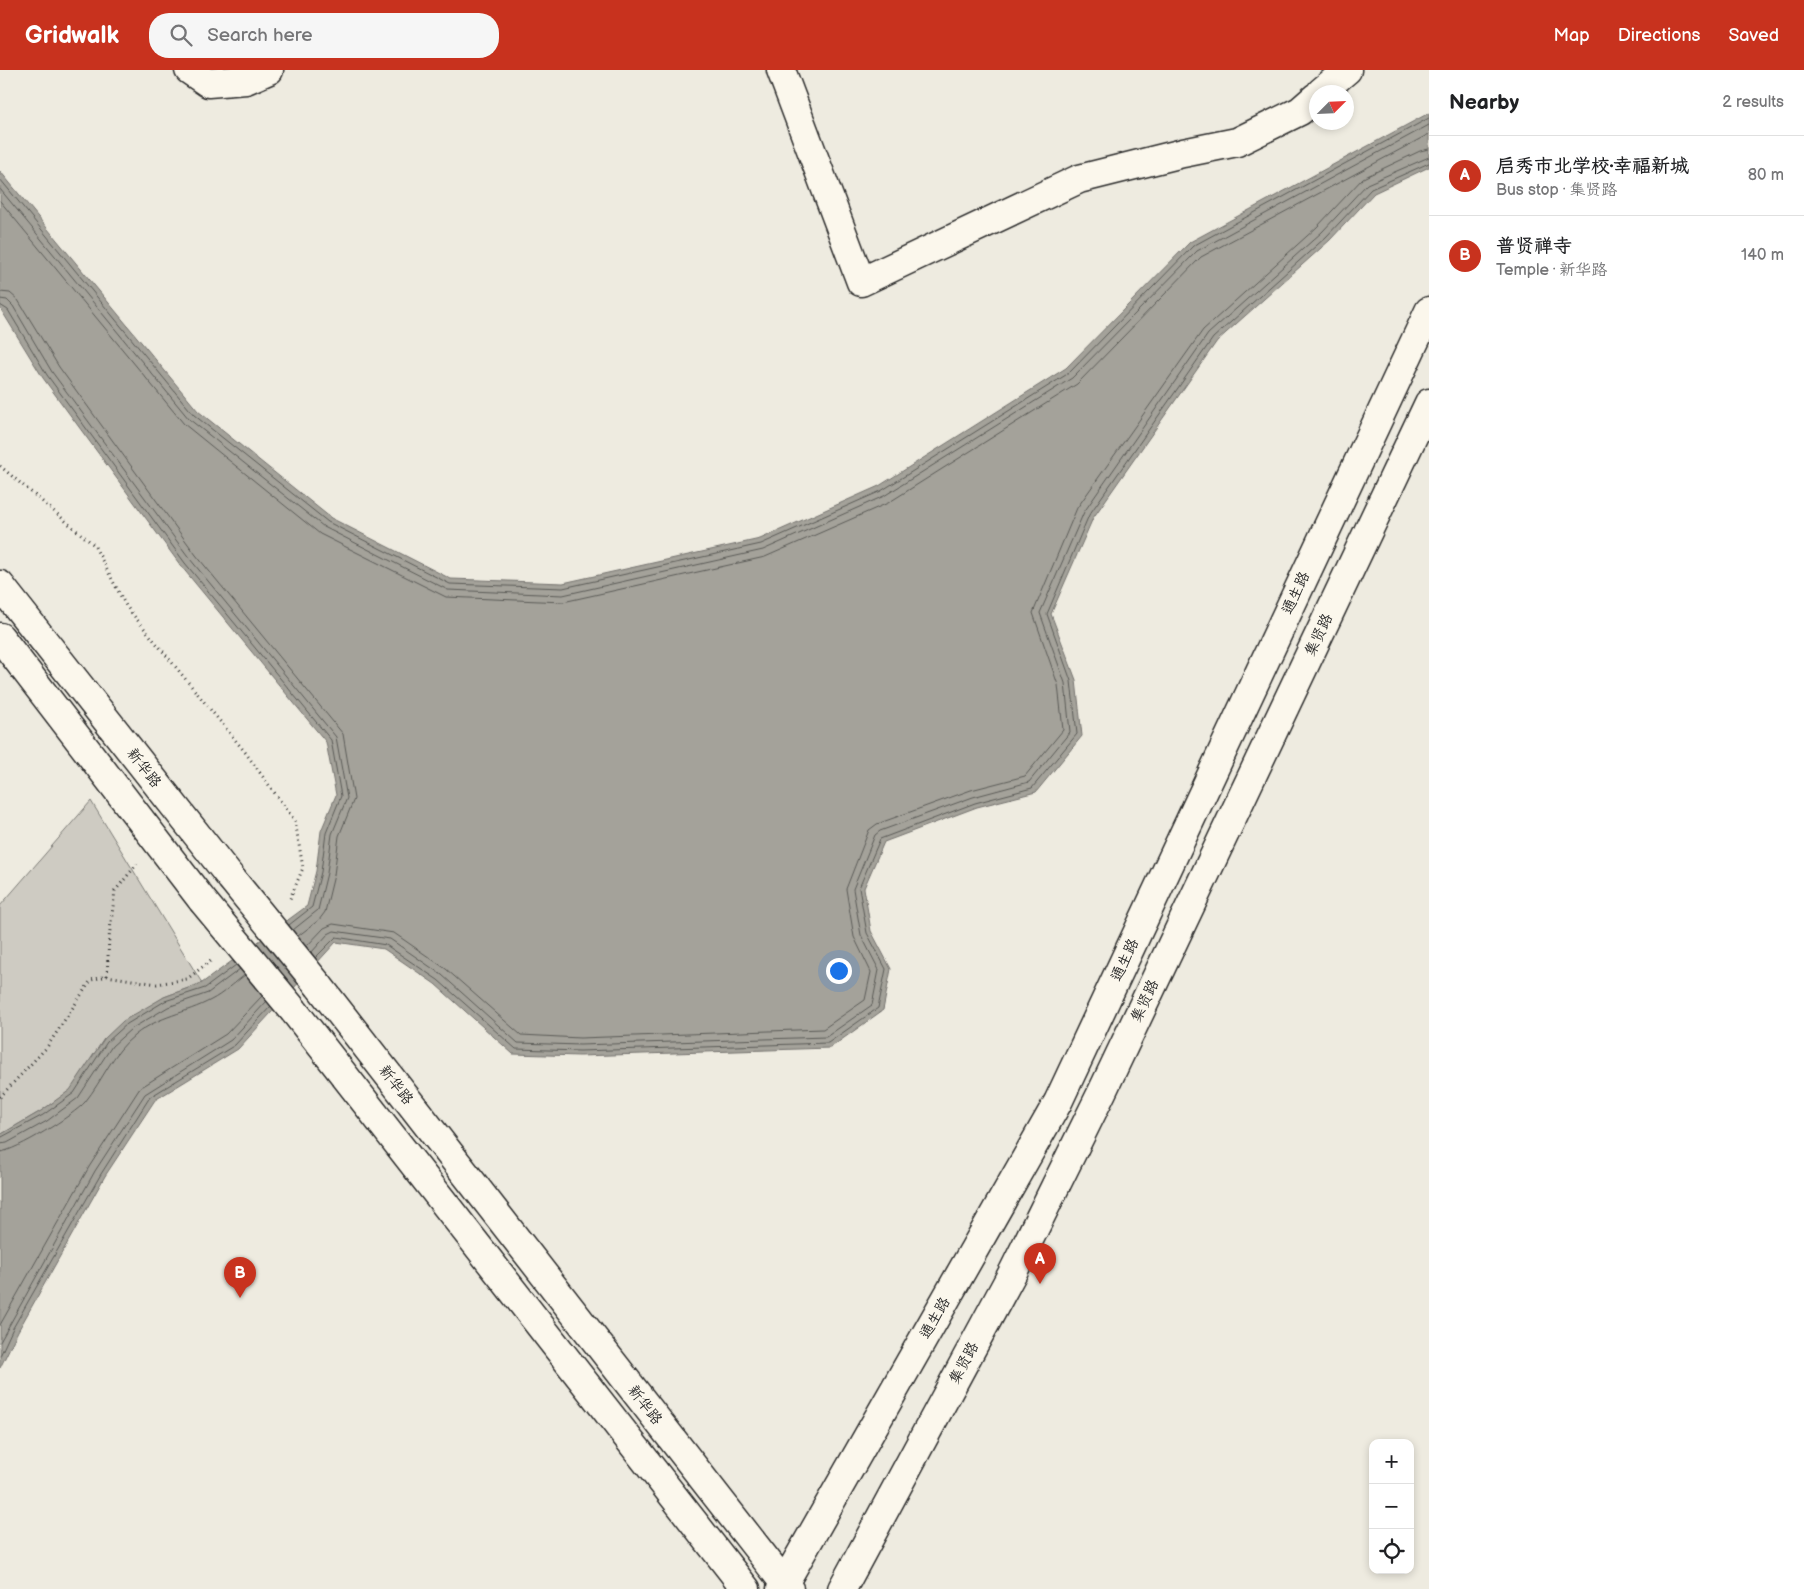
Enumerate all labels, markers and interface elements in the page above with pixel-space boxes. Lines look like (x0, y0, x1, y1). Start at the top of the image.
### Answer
search box (149, 13, 499, 58)
text: Gridwalk (25, 21, 119, 50)
icon: search (167, 21, 195, 49)
text: Search here (207, 24, 312, 47)
text: Map (1554, 25, 1590, 46)
text: Directions (1618, 25, 1700, 46)
text: Saved (1728, 25, 1779, 46)
north arrow (1309, 85, 1354, 130)
text: Nearby (1449, 90, 1519, 115)
text: 2 results (1722, 93, 1784, 112)
text: 启秀市北学校·幸福新城 (1496, 155, 1689, 178)
text: A (1460, 166, 1470, 185)
text: 80 m (1748, 166, 1784, 185)
text: Bus stop · 集贤路 (1496, 181, 1617, 200)
text: 普贤禅寺 (1496, 235, 1572, 258)
text: B (1459, 246, 1471, 265)
text: 140 m (1741, 246, 1784, 265)
text: Temple · 新华路 (1496, 261, 1607, 280)
street label: 通生路 (1278, 569, 1314, 617)
street label: 集贤路 (1301, 611, 1337, 659)
street label: 新华路 (123, 744, 165, 792)
street label: 通生路 (1107, 936, 1143, 984)
your location (826, 958, 852, 984)
street label: 集贤路 (1127, 977, 1163, 1025)
street label: 新华路 (375, 1061, 417, 1109)
pin: A (1024, 1243, 1056, 1284)
pin: B (224, 1257, 256, 1298)
street label: 通生路 (916, 1294, 954, 1342)
street label: 集贤路 (945, 1339, 983, 1387)
street label: 新华路 (624, 1381, 666, 1429)
map controls (1369, 1439, 1414, 1574)
button: + (1369, 1439, 1414, 1484)
button: − (1369, 1484, 1414, 1529)
button: locate (1369, 1529, 1414, 1574)

